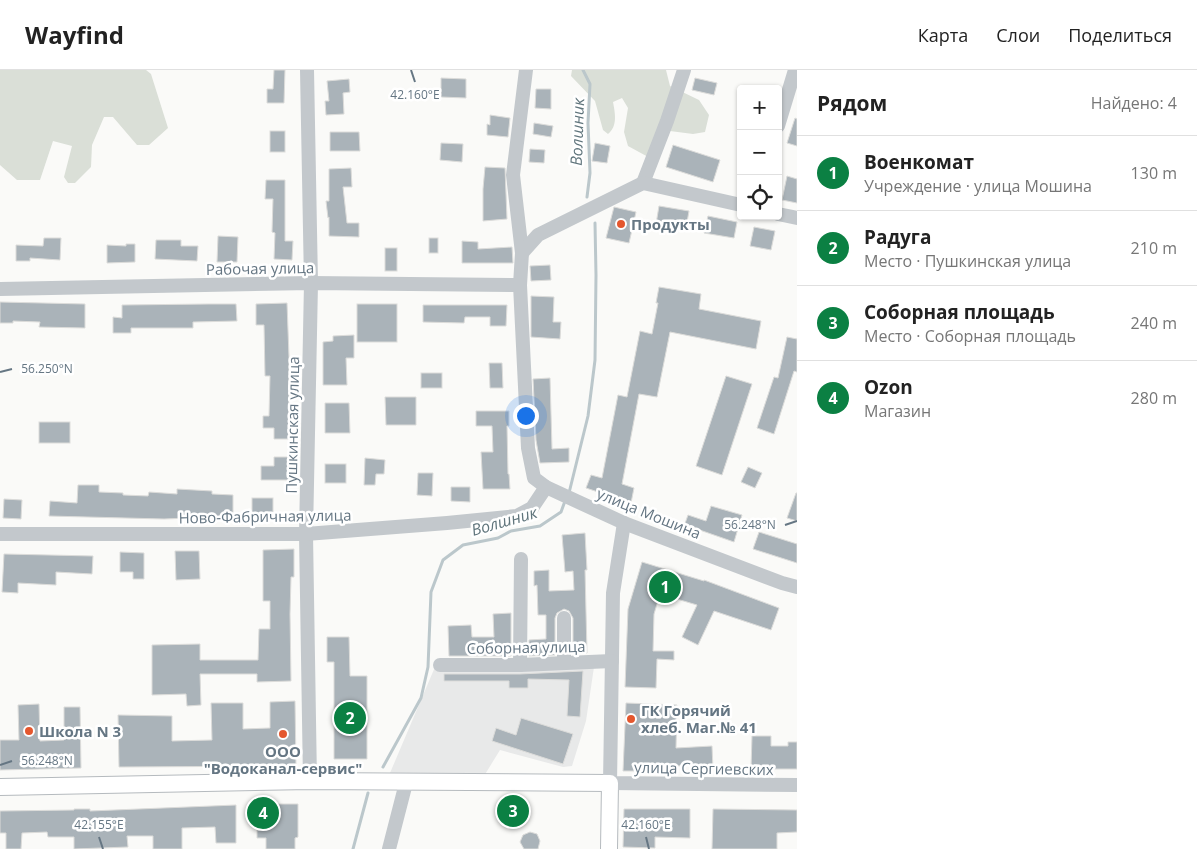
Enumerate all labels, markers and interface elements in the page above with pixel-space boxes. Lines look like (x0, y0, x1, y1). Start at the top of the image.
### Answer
text: Wayfind (25, 18, 124, 51)
text: Карта (918, 23, 968, 47)
text: Слои (996, 23, 1040, 47)
text: Поделиться (1068, 23, 1172, 47)
map controls (737, 85, 782, 220)
button: + (737, 85, 782, 130)
text: 42.160°E (390, 86, 440, 103)
text: Рядом (817, 89, 887, 117)
text: Найдено: 4 (1091, 92, 1177, 114)
water label: Волшник (565, 96, 589, 166)
button: − (737, 130, 782, 175)
text: Военкомат (864, 149, 974, 175)
text: 1 (828, 162, 838, 184)
text: 130 m (1131, 162, 1177, 184)
button: locate (737, 175, 782, 220)
text: Учреждение · улица Мошина (864, 175, 1092, 197)
place label: Продукты (631, 214, 710, 234)
marker: Продукты (615, 218, 627, 230)
text: Радуга (864, 224, 931, 250)
text: 2 (828, 237, 838, 259)
text: 210 m (1131, 237, 1177, 259)
text: Место · Пушкинская улица (864, 250, 1071, 272)
street label: Рабочая улица (206, 257, 314, 279)
text: Соборная площадь (864, 299, 1055, 325)
text: 3 (828, 312, 838, 334)
text: 240 m (1131, 312, 1177, 334)
text: Место · Соборная площадь (864, 325, 1076, 347)
street label: Пушкинская улица (281, 356, 303, 494)
text: 56.250°N (21, 360, 73, 377)
text: Ozon (864, 374, 913, 400)
text: 4 (828, 387, 838, 409)
text: 280 m (1131, 387, 1177, 409)
text: Магазин (864, 400, 931, 422)
your location (513, 403, 539, 429)
street label: улица Мошина (594, 483, 704, 543)
water label: Волшник (468, 501, 541, 541)
street label: Ново-Фабричная улица (178, 504, 352, 528)
text: 56.248°N (724, 516, 776, 533)
pin: 1 (649, 568, 681, 606)
street label: Соборная улица (466, 636, 586, 658)
pin: 2 (334, 699, 366, 737)
place label: ГК Горячий хлеб. Маг.№ 41 (641, 700, 757, 737)
marker: ГК Горячий хлеб. Маг.№ 41 (625, 713, 637, 725)
place label: Школа N 3 (39, 721, 121, 741)
marker: Школа N 3 (23, 725, 35, 737)
marker: ООО "Водоканал-сервис" (277, 728, 289, 740)
place label: ООО "Водоканал-сервис" (204, 741, 362, 778)
text: 56.248°N (21, 752, 73, 769)
street label: улица Сергиевских (634, 757, 774, 779)
pin: 3 (497, 792, 529, 830)
pin: 4 (247, 794, 279, 832)
text: 42.155°E (74, 816, 124, 833)
text: 42.160°E (621, 816, 671, 833)

